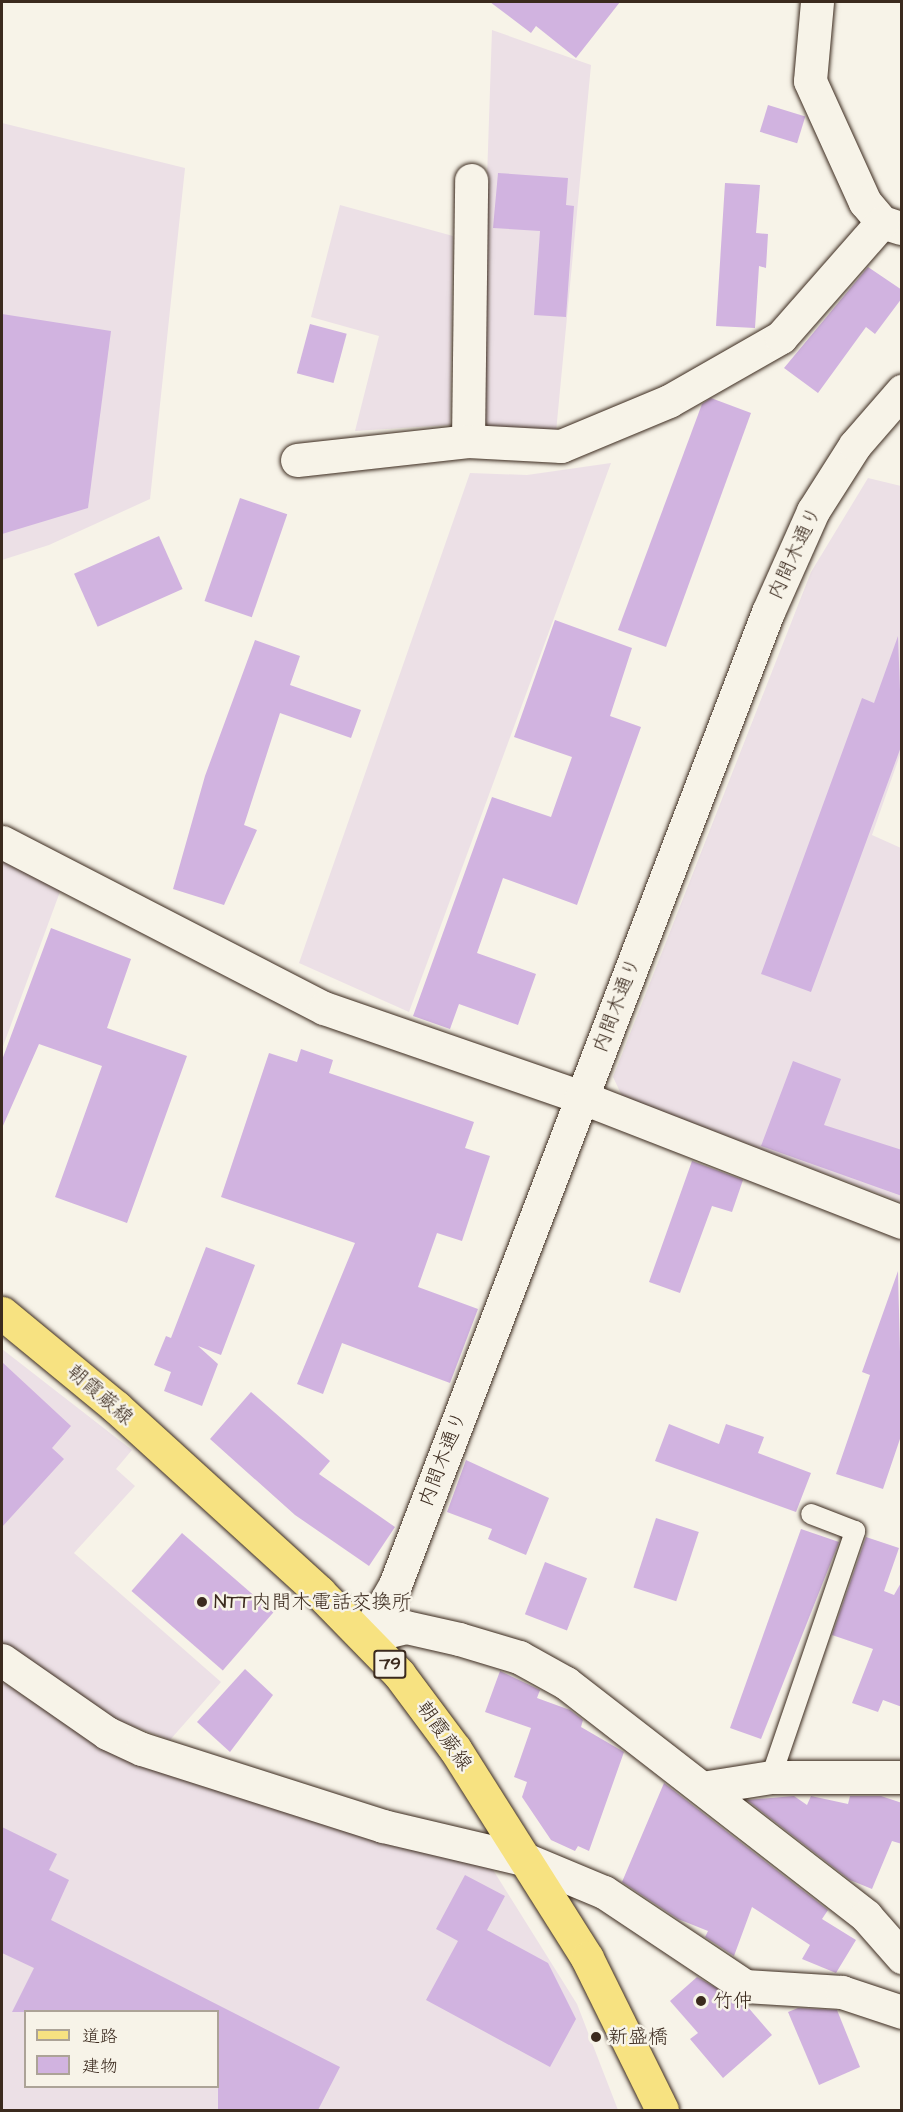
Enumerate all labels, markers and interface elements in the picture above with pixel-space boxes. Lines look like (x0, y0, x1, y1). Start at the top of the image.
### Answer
street label: 内間木通り (763, 503, 827, 603)
street label: 内間木通り (588, 954, 646, 1056)
street label: 朝霞蕨線 (62, 1360, 138, 1430)
street label: 内間木通り (414, 1408, 472, 1510)
place label: NTT内間木電話交換所 (214, 1590, 411, 1614)
marker: NTT内間木電話交換所 (195, 1595, 209, 1609)
road number: 79 (372, 1649, 408, 1679)
street label: 朝霞蕨線 (411, 1696, 477, 1776)
place label: 竹仲 (713, 1989, 753, 2013)
marker: 竹仲 (694, 1994, 708, 2008)
legend (24, 2010, 219, 2088)
text: 道路 (82, 2024, 118, 2049)
place label: 新盛橋 (608, 2025, 668, 2049)
marker: 新盛橋 (589, 2030, 603, 2044)
text: 建物 (82, 2054, 118, 2079)

